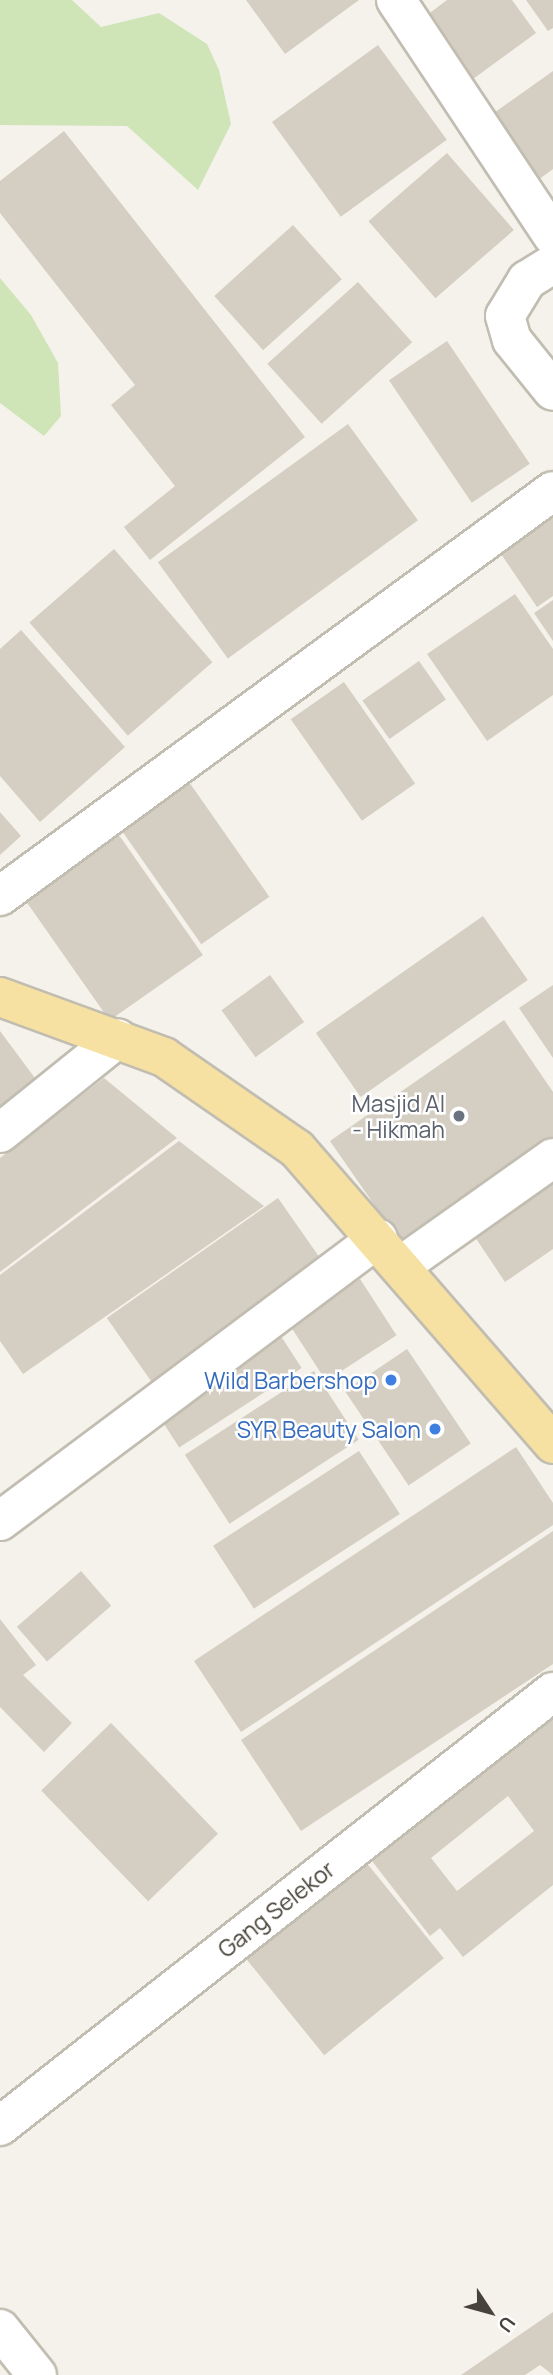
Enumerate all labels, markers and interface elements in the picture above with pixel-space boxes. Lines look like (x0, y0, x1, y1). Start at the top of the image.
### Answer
place label: Masjid Al - Hikmah (352, 1089, 445, 1143)
marker: Masjid Al - Hikmah (451, 1108, 467, 1124)
place label: Wild Barbershop (204, 1366, 377, 1394)
marker: Wild Barbershop (383, 1372, 399, 1388)
place label: SYR Beauty Salon (237, 1415, 421, 1443)
marker: SYR Beauty Salon (427, 1421, 443, 1437)
street label: Gang Selekor (212, 1855, 340, 1963)
north arrow (455, 2277, 525, 2347)
text: U (492, 2311, 522, 2338)

